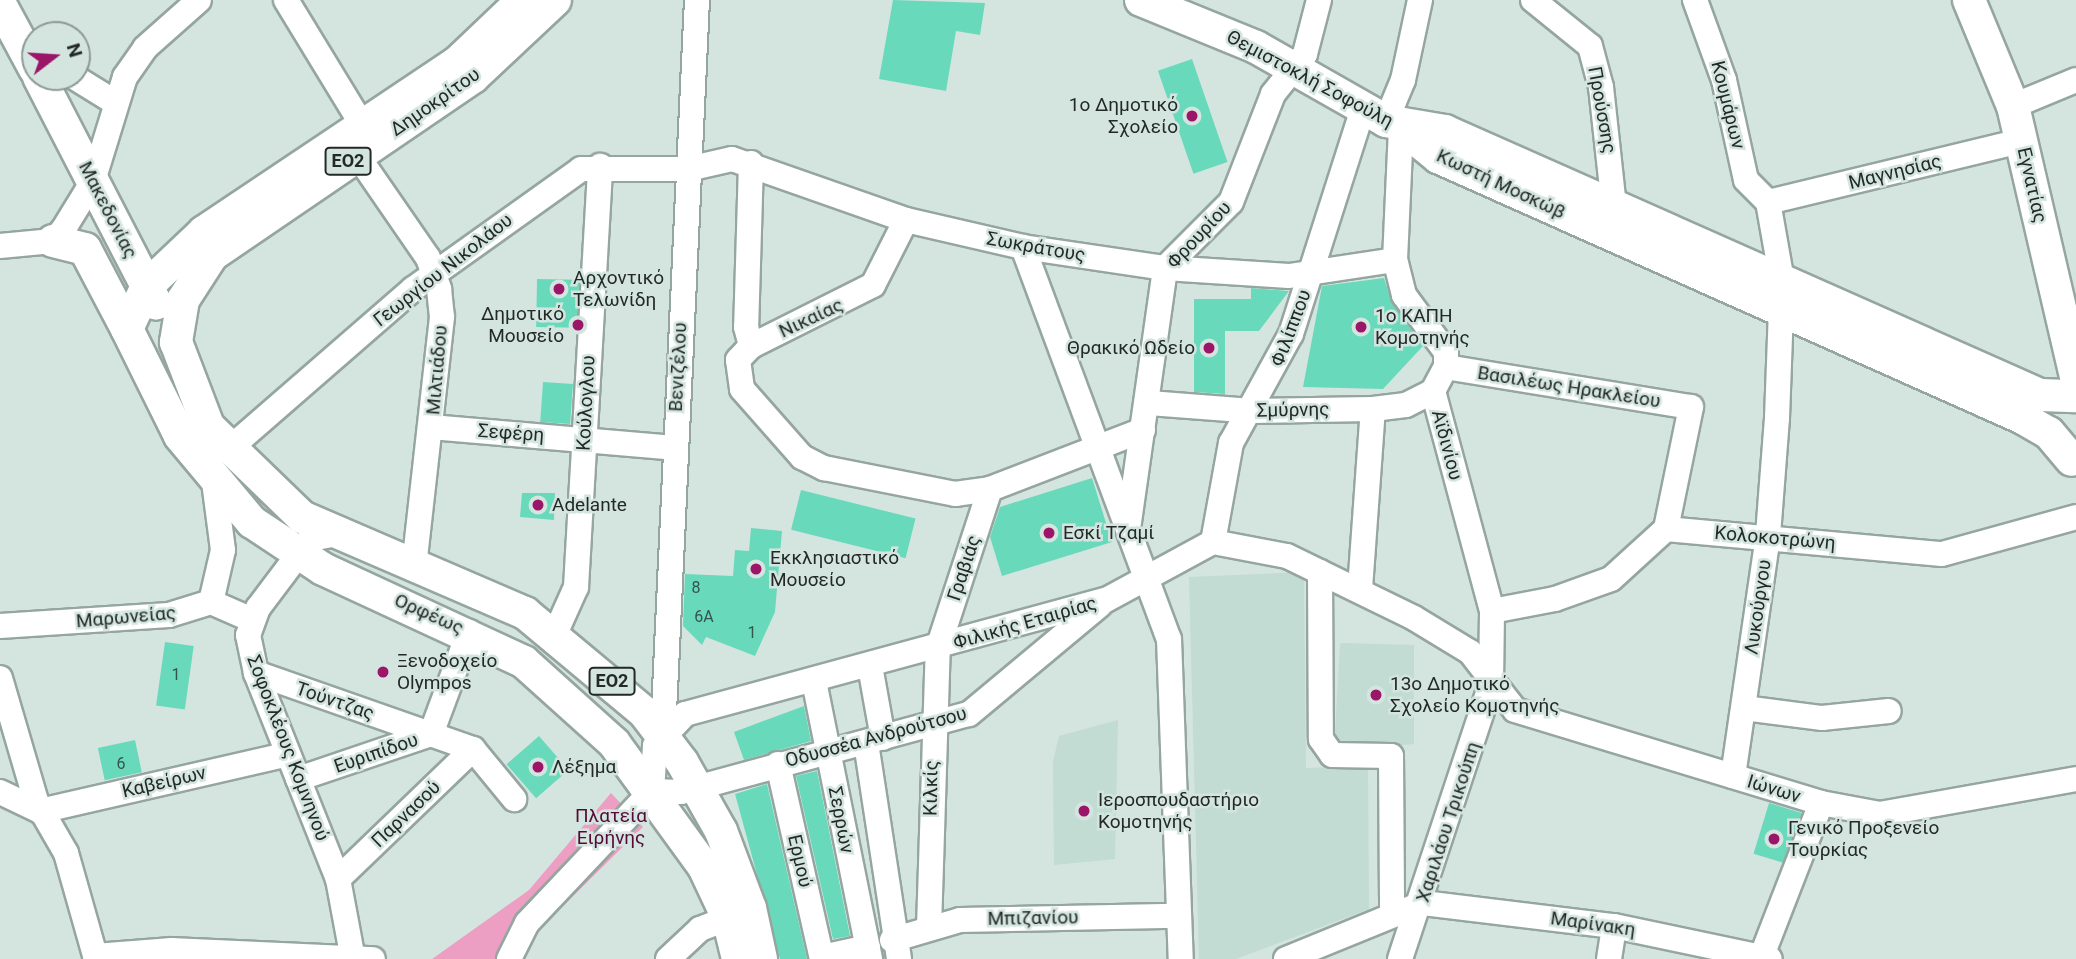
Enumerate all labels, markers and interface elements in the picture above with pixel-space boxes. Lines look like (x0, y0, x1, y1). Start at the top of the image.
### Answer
north arrow (21, 21, 91, 91)
street label: Θεμιστοκλή Σοφούλη (1223, 25, 1397, 133)
text: N (62, 41, 88, 60)
street label: Κουμάρων (1706, 59, 1750, 151)
street label: Δημοκρίτου (386, 63, 484, 141)
street label: Προύσσης (1583, 65, 1621, 155)
place label: 1ο Δημοτικό Σχολείο (1069, 94, 1178, 138)
marker: 1ο Δημοτικό Σχολείο (1184, 108, 1200, 124)
street label: Κωστή Μοσκώβ (1433, 144, 1569, 224)
street label: Εγνατίας (2012, 145, 2052, 225)
road number: ΕΟ2 (324, 146, 372, 176)
street label: Μαγνησίας (1846, 149, 1944, 195)
street label: Μακεδονίας (74, 158, 142, 262)
street label: Φρουρίου (1162, 197, 1236, 273)
street label: Γεωργίου Νικολάου (369, 209, 517, 331)
street label: Σωκράτους (985, 227, 1087, 267)
place label: Αρχοντικό Τελωνίδη (573, 267, 664, 311)
marker: Αρχοντικό Τελωνίδη (551, 281, 567, 297)
street label: Φιλίππου (1266, 286, 1316, 370)
street label: Νικαίας (775, 293, 847, 343)
place label: Δημοτικό Μουσείο (481, 303, 564, 347)
place label: 1ο ΚΑΠΗ Κομοτηνής (1375, 305, 1470, 349)
marker: Δημοτικό Μουσείο (570, 317, 586, 333)
marker: 1ο ΚΑΠΗ Κομοτηνής (1353, 319, 1369, 335)
street label: Βενιζέλου (664, 322, 692, 412)
street label: Μιλτιάδου (422, 324, 452, 416)
place label: Θρακικό Ωδείο (1067, 337, 1195, 359)
marker: Θρακικό Ωδείο (1201, 340, 1217, 356)
street label: Κούλογλου (572, 355, 600, 451)
street label: Βασιλέως Ηρακλείου (1476, 361, 1662, 413)
street label: Σμύρνης (1256, 398, 1330, 422)
street label: Αϊδινίου (1427, 407, 1467, 483)
street label: Σεφέρη (477, 419, 545, 447)
place label: Adelante (552, 494, 627, 516)
marker: Adelante (530, 497, 546, 513)
street label: Κολοκοτρώνη (1714, 521, 1836, 555)
place label: Εσκί Τζαμί (1063, 522, 1154, 544)
marker: Εσκί Τζαμί (1041, 525, 1057, 541)
street label: Γραβιάς (943, 532, 985, 604)
place label: Εκκλησιαστικό Μουσείο (770, 547, 899, 591)
street label: Λυκούργου (1740, 558, 1776, 656)
marker: Εκκλησιαστικό Μουσείο (748, 561, 764, 577)
house number: 8 (692, 578, 700, 598)
street label: Ορφέως (391, 589, 467, 639)
street label: Φιλικής Εταιρίας (951, 592, 1099, 654)
street label: Μαρωνείας (75, 601, 177, 633)
house number: 6Α (694, 607, 714, 627)
house number: 1 (748, 623, 756, 643)
place label: Ξενοδοχείο Olympos (397, 650, 497, 694)
street label: Σοφοκλέους Κομνηνού (242, 652, 334, 844)
marker: Ξενοδοχείο Olympos (375, 664, 391, 680)
house number: 1 (172, 665, 180, 685)
road number: ΕΟ2 (588, 666, 636, 696)
place label: 13ο Δημοτικό Σχολείο Κομοτηνής (1390, 673, 1560, 717)
street label: Τούντζας (293, 677, 377, 725)
marker: 13ο Δημοτικό Σχολείο Κομοτηνής (1368, 687, 1384, 703)
street label: Οδυσσέα Ανδρούτσου (783, 702, 969, 772)
street label: Ευριπίδου (331, 728, 421, 778)
street label: Χαριλάου Τρικούπη (1411, 739, 1485, 905)
house number: 6 (117, 754, 125, 774)
place label: Λέξημα (552, 756, 616, 778)
marker: Λέξημα (530, 759, 546, 775)
street label: Κιλκίς (919, 760, 943, 816)
street label: Καβείρων (120, 761, 208, 803)
street label: Ιώνων (1744, 770, 1804, 808)
street label: Παρνασού (367, 776, 445, 852)
street label: Σερρών (823, 785, 859, 855)
place label: Ιεροσπουδαστήριο Κομοτηνής (1098, 789, 1259, 833)
marker: Ιεροσπουδαστήριο Κομοτηνής (1076, 803, 1092, 819)
park label: Πλατεία Ειρήνης (575, 805, 647, 849)
place label: Γενικό Προξενείο Τουρκίας (1788, 817, 1939, 861)
marker: Γενικό Προξενείο Τουρκίας (1766, 831, 1782, 847)
street label: Ερμού (783, 832, 817, 890)
street label: Μπιζανίου (987, 906, 1079, 930)
street label: Μαρίνακη (1549, 907, 1637, 941)

